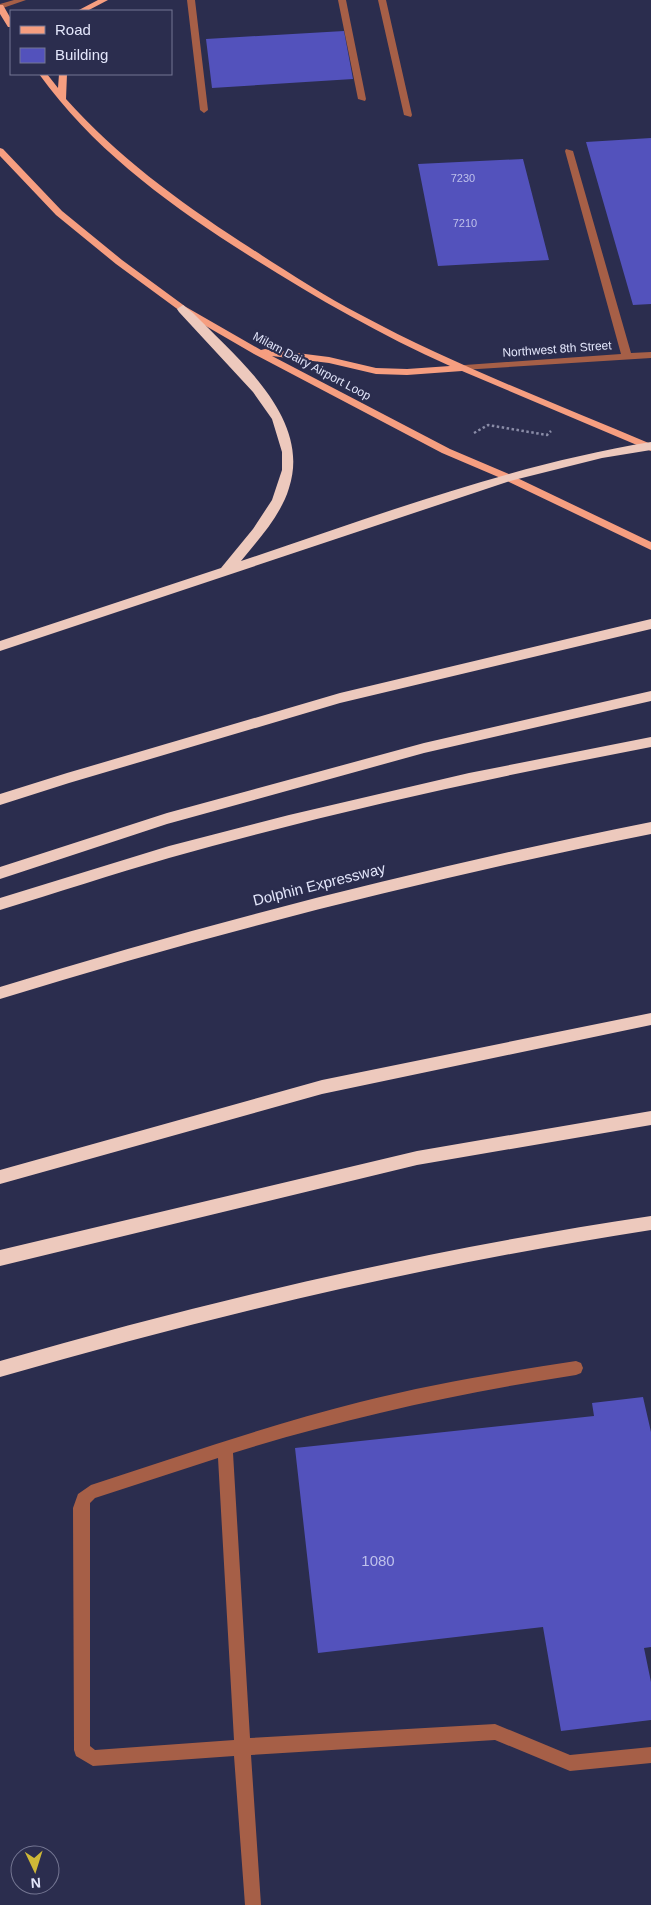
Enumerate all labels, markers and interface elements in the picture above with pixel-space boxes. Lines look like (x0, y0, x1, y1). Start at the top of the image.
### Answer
legend (10, 10, 172, 75)
text: Road (55, 21, 91, 38)
text: Building (55, 46, 108, 63)
house number: 7230 (451, 172, 475, 184)
house number: 7210 (453, 217, 477, 229)
street label: Milam Dairy Airport Loop (251, 329, 374, 403)
street label: Northwest 8th Street (502, 338, 613, 360)
street label: Dolphin Expressway (251, 859, 387, 909)
house number: 1080 (361, 1552, 395, 1569)
north arrow (10, 1845, 60, 1895)
text: N (30, 1875, 42, 1891)

